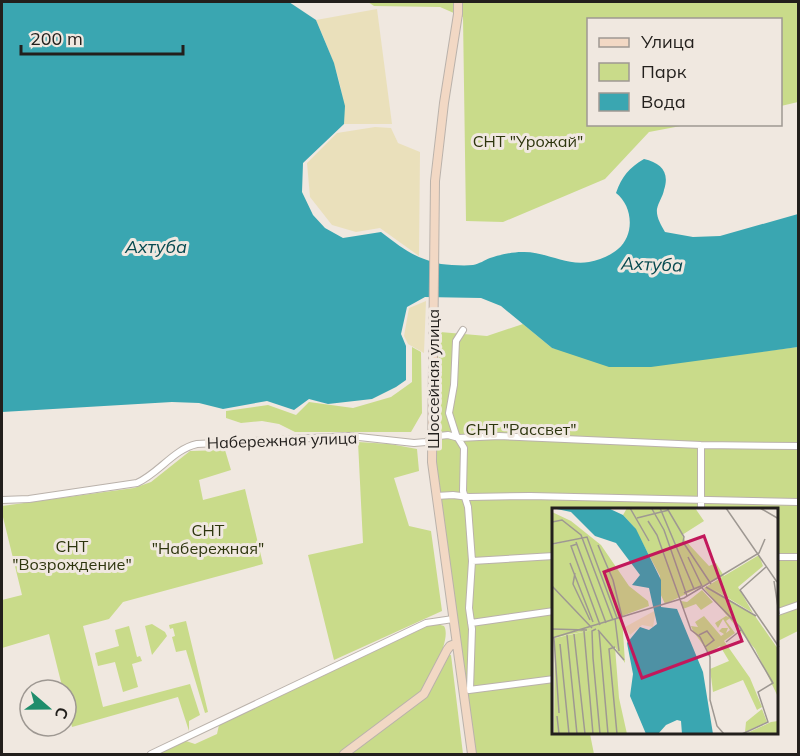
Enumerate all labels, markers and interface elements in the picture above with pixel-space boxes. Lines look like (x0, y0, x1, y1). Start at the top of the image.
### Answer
scale bar (21, 18, 183, 56)
legend (587, 18, 782, 126)
text: 200 m (30, 27, 83, 50)
text: Улица (640, 30, 695, 53)
text: Парк (641, 60, 687, 83)
text: Вода (641, 90, 686, 113)
park label: СНТ "Урожай" (473, 131, 583, 151)
water label: Ахтуба (124, 235, 187, 258)
water label: Ахтуба (620, 251, 683, 277)
street label: Шоссейная улица (423, 309, 443, 449)
park label: СНТ "Рассвет" (466, 419, 576, 439)
street label: Набережная улица (206, 427, 358, 453)
inset map (552, 508, 779, 735)
park label: СНТ "Набережная" (152, 520, 264, 558)
park label: СНТ "Возрождение" (12, 536, 132, 574)
north arrow (18, 678, 78, 738)
text: С (51, 705, 73, 722)

